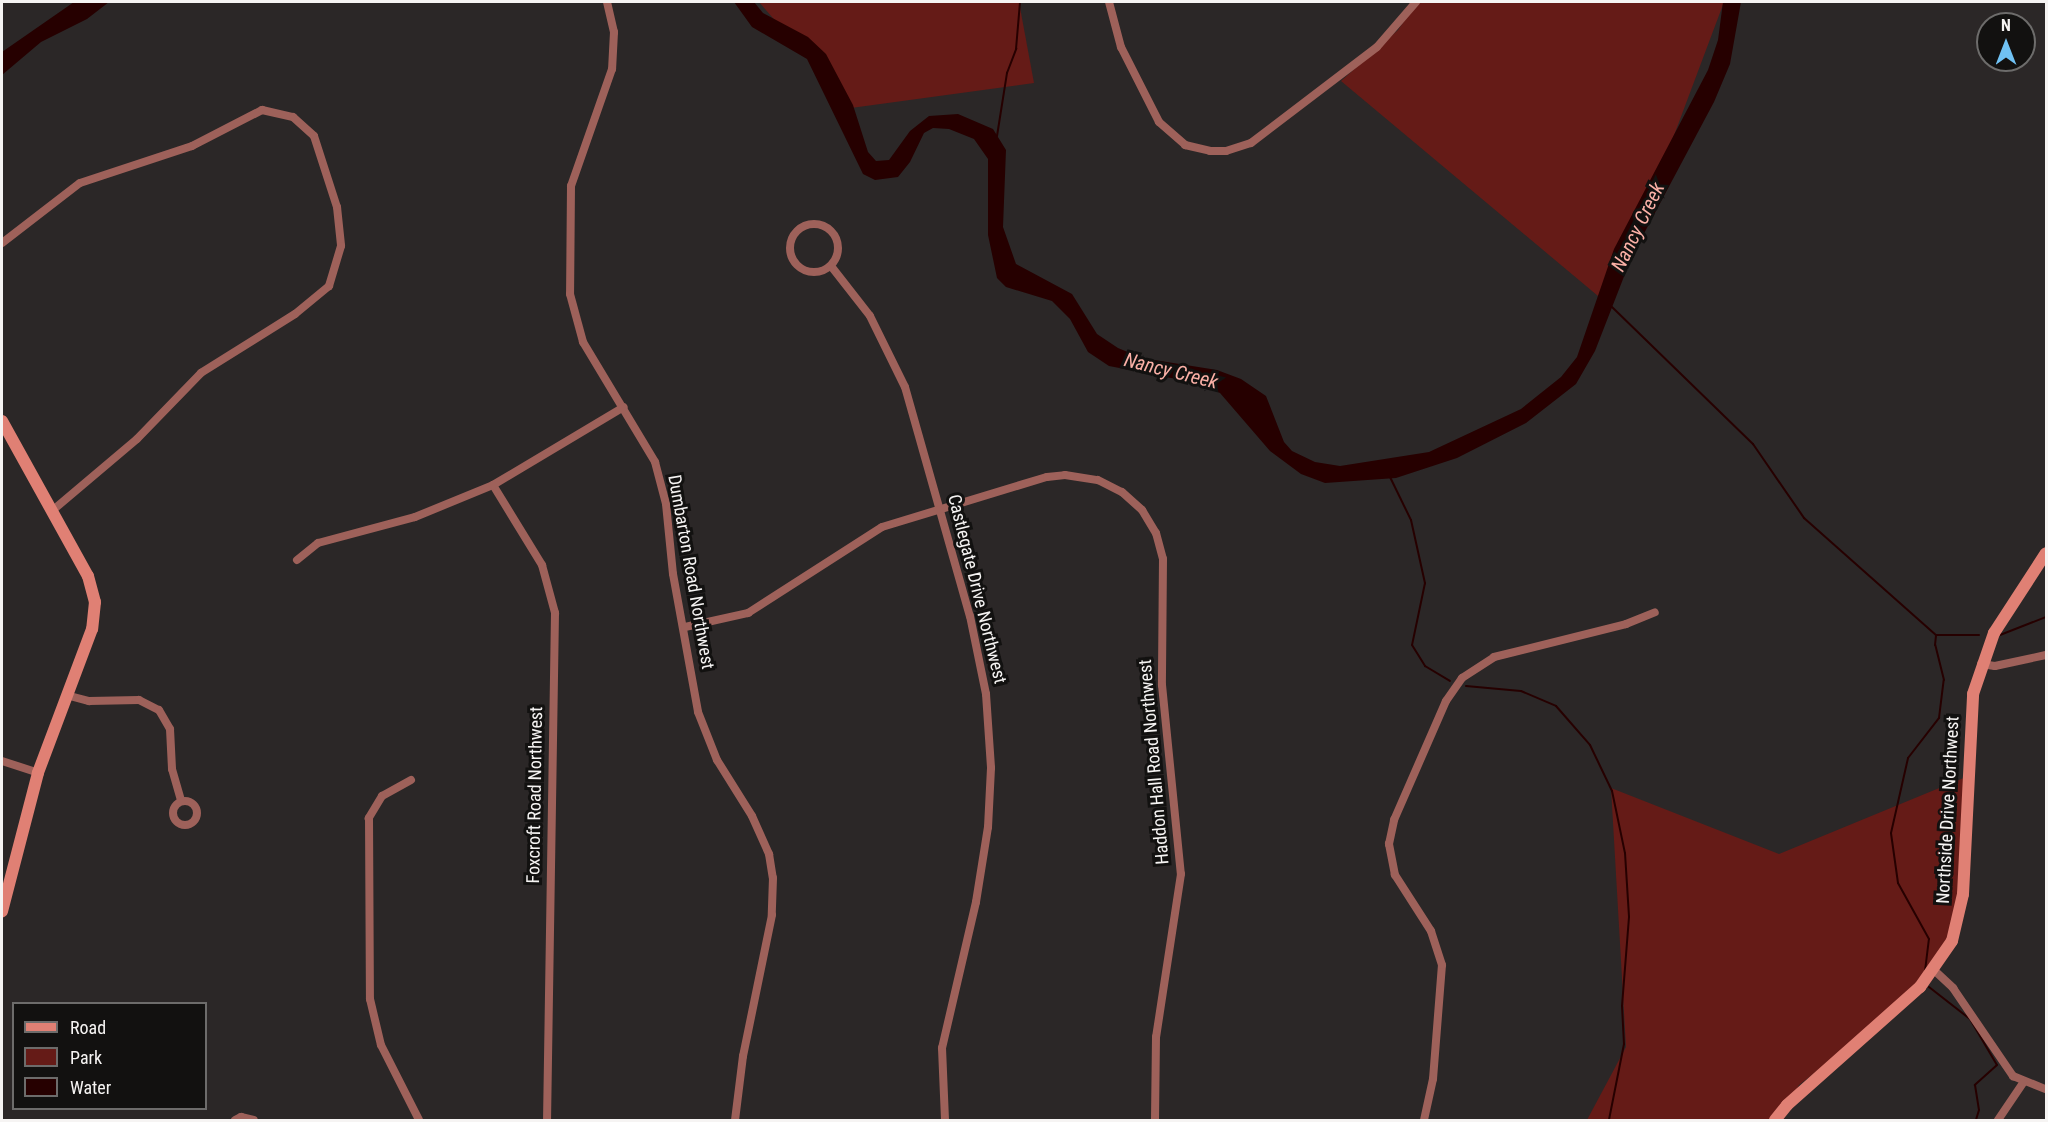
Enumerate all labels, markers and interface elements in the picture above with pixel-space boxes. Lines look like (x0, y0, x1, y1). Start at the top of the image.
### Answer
north arrow (1976, 12, 2036, 72)
text: N (2001, 16, 2011, 35)
water label: Nancy Creek (1606, 179, 1670, 275)
water label: Nancy Creek (1122, 348, 1220, 394)
street label: Dumbarton Road Northwest (663, 473, 719, 671)
street label: Castlegate Drive Northwest (943, 492, 1011, 686)
street label: Haddon Hall Road Northwest (1134, 659, 1174, 865)
street label: Foxcroft Road Northwest (523, 706, 547, 884)
street label: Northside Drive Northwest (1932, 716, 1964, 904)
legend (12, 1002, 207, 1110)
text: Road (70, 1017, 106, 1038)
text: Park (70, 1047, 102, 1068)
text: Water (70, 1077, 111, 1098)

